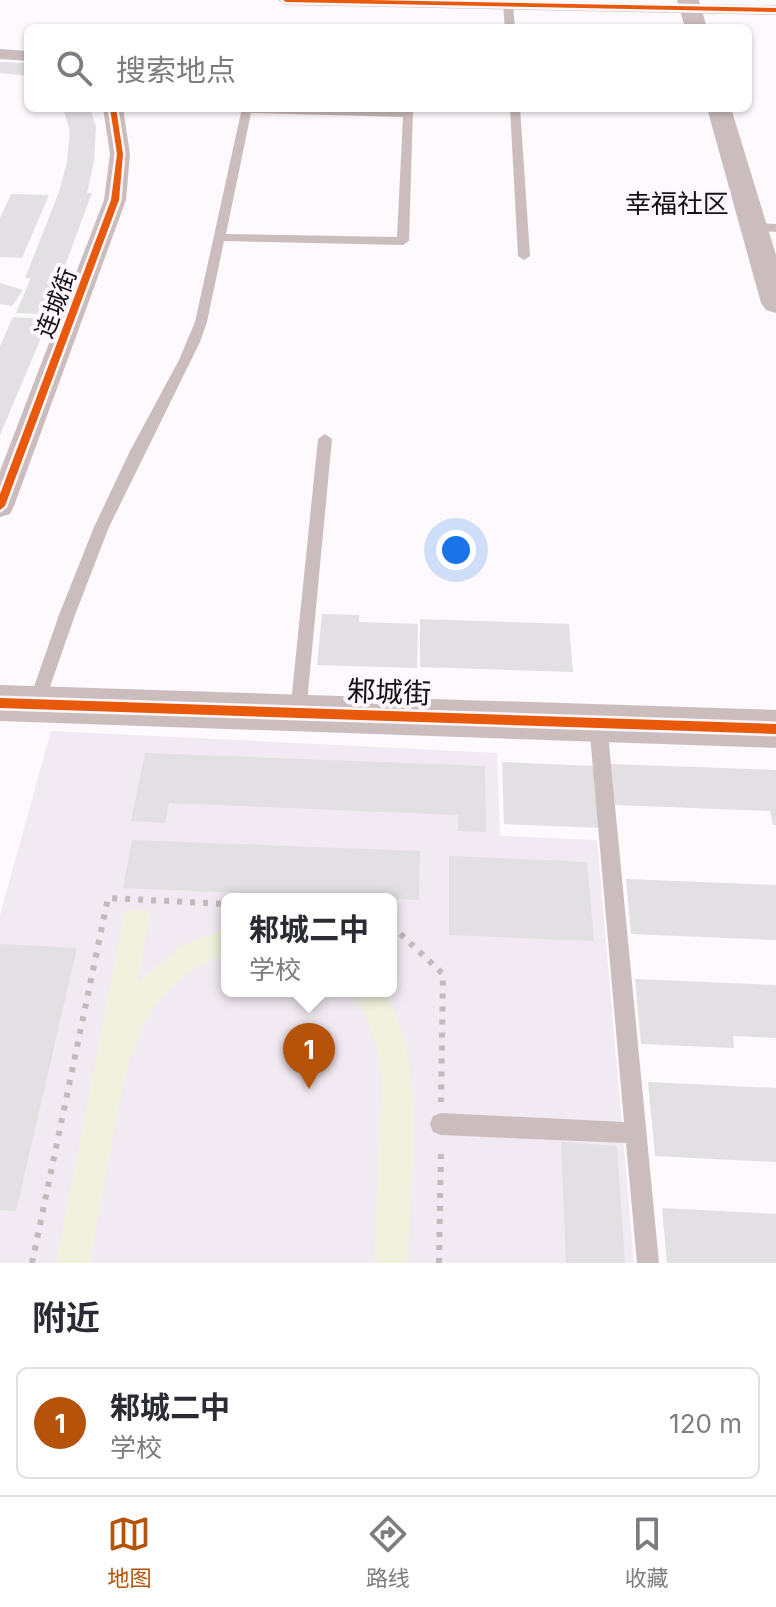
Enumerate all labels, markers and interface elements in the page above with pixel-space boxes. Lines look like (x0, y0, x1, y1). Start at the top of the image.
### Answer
search box (24, 24, 752, 112)
icon: search (52, 46, 96, 90)
text: 搜索地点 (116, 52, 236, 88)
district label: 幸福社区 (625, 188, 729, 219)
street label: 连城街 (30, 264, 82, 342)
your location (436, 530, 476, 570)
street label: 邾城街 (346, 674, 432, 710)
popup (221, 893, 397, 997)
text: 邾城二中 (249, 911, 369, 947)
text: 学校 (249, 954, 301, 985)
pin: 1 (283, 1023, 335, 1089)
text: 附近 (32, 1297, 100, 1338)
text: 邾城二中 (110, 1389, 230, 1425)
text: 1 (54, 1408, 66, 1439)
text: 120 m (669, 1408, 742, 1439)
text: 学校 (110, 1432, 162, 1463)
tab: 地图 (107, 1512, 151, 1592)
tab: 路线 (366, 1512, 410, 1592)
tab: 收藏 (625, 1512, 669, 1592)

